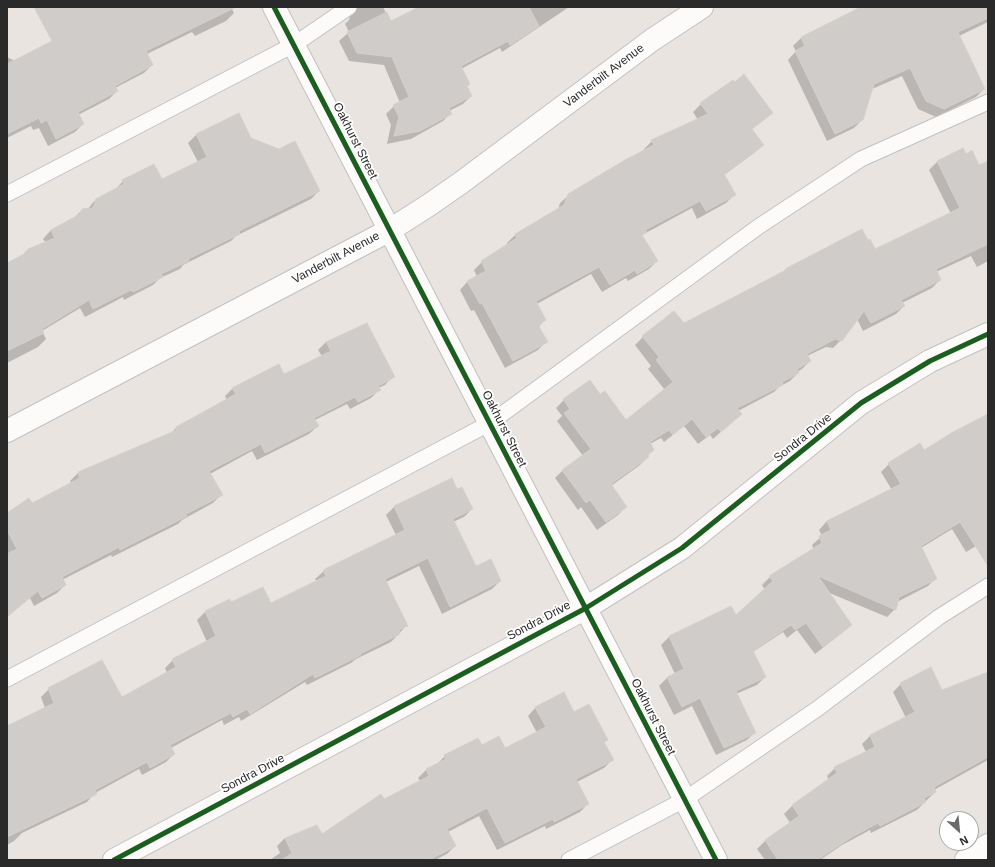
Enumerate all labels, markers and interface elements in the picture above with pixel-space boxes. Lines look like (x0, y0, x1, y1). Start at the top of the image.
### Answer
street label: Vanderbilt Avenue (561, 41, 647, 111)
street label: Oakhurst Street (330, 100, 380, 182)
street label: Vanderbilt Avenue (290, 229, 382, 287)
street label: Oakhurst Street (479, 388, 529, 470)
street label: Sondra Drive (771, 410, 835, 466)
street label: Sondra Drive (505, 598, 573, 644)
street label: Oakhurst Street (628, 676, 678, 758)
street label: Sondra Drive (219, 751, 287, 797)
north arrow (939, 811, 979, 851)
text: N (958, 834, 970, 848)

